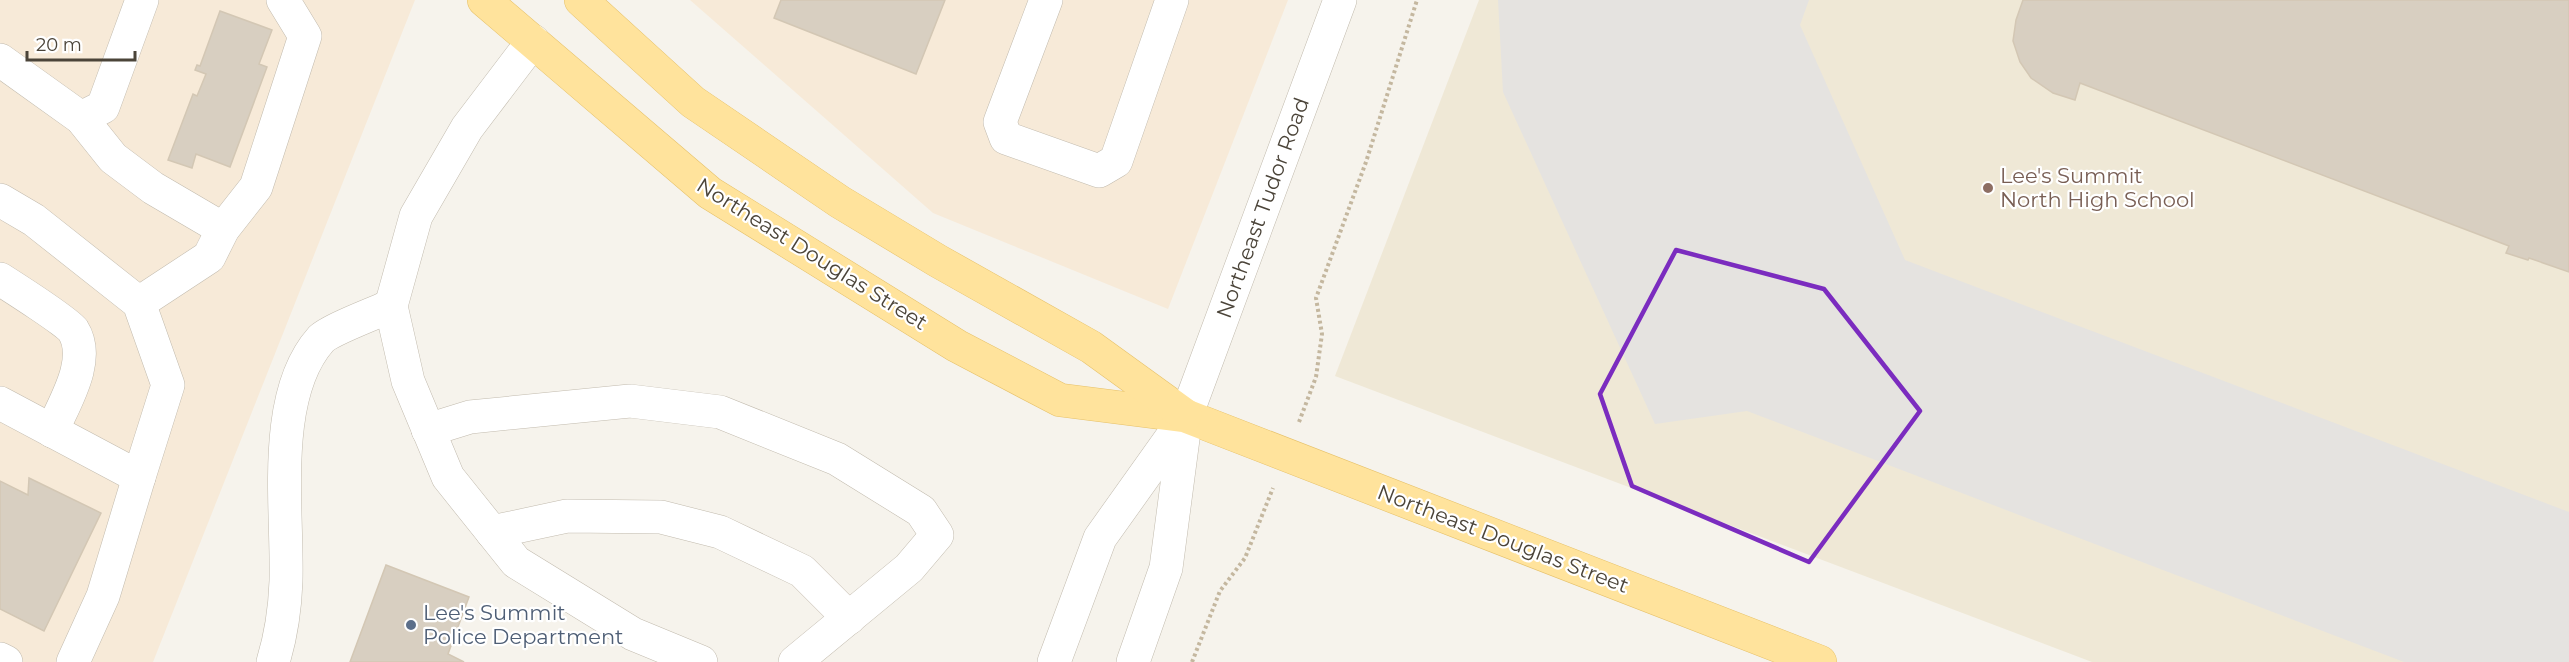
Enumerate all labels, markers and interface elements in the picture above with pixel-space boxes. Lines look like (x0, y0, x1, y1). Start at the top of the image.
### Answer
scale bar (27, 24, 135, 62)
text: 20 m (36, 34, 82, 56)
street label: Northeast Tudor Road (1211, 94, 1314, 322)
place label: Lee's Summit North High School (2000, 163, 2195, 212)
street label: Northeast Douglas Street (692, 172, 932, 335)
marker: Lee's Summit North High School (1981, 181, 1995, 195)
street label: Northeast Douglas Street (1374, 479, 1632, 598)
place label: Lee's Summit Police Department (423, 600, 624, 649)
marker: Lee's Summit Police Department (404, 618, 418, 632)

